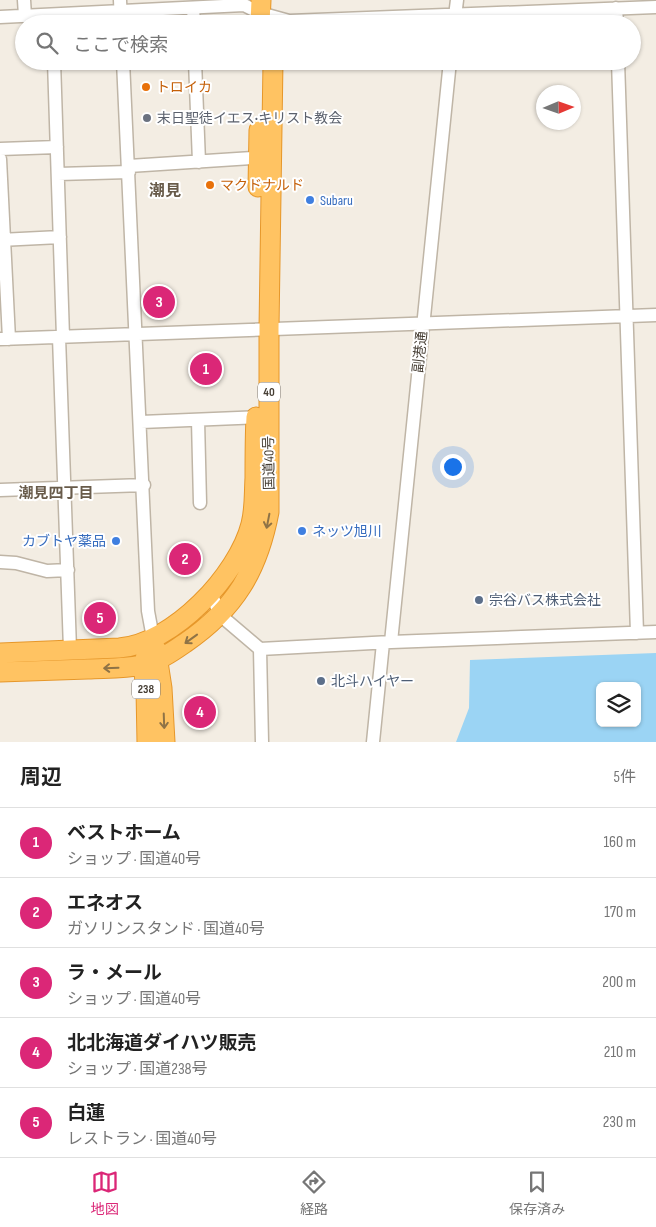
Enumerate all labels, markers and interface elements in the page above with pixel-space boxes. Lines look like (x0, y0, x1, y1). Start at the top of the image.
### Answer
search box (15, 15, 641, 70)
icon: search (33, 29, 61, 57)
text: ここで検索 (73, 34, 168, 57)
place label: トロイカ (156, 79, 212, 96)
marker: トロイカ (140, 81, 152, 93)
north arrow (536, 85, 581, 130)
place label: 末日聖徒イエス•キリスト教会 (157, 110, 342, 127)
marker: 末日聖徒イエス•キリスト教会 (141, 112, 153, 124)
place label: マクドナルド (220, 177, 304, 194)
marker: マクドナルド (204, 179, 216, 191)
district label: 潮見 (149, 182, 181, 201)
place label: Subaru (320, 192, 353, 209)
marker: Subaru (304, 194, 316, 206)
pin: 3 (143, 283, 175, 321)
street label: 副港通 (409, 330, 431, 374)
pin: 1 (190, 350, 222, 388)
road number: 40 (258, 382, 280, 402)
street label: 国道40号 (260, 436, 278, 490)
your location (440, 454, 466, 480)
district label: 潮見四丁目 (18, 484, 94, 503)
one-way arrow (262, 512, 272, 528)
place label: ネッツ旭川 (312, 523, 382, 540)
marker: ネッツ旭川 (296, 525, 308, 537)
place label: カブトヤ薬品 (22, 533, 106, 550)
marker: カブトヤ薬品 (110, 535, 122, 547)
pin: 2 (169, 540, 201, 578)
place label: 宗谷バス株式会社 (489, 592, 601, 609)
marker: 宗谷バス株式会社 (473, 594, 485, 606)
pin: 5 (84, 599, 116, 637)
one-way arrow (184, 634, 198, 644)
one-way arrow (104, 663, 120, 673)
place label: 北斗ハイヤー (331, 673, 414, 690)
marker: 北斗ハイヤー (315, 675, 327, 687)
road number: 238 (132, 680, 160, 699)
map controls (596, 682, 641, 727)
button: layers (596, 682, 641, 727)
pin: 4 (184, 693, 216, 731)
one-way arrow (159, 713, 168, 729)
text: 周辺 (20, 765, 62, 790)
text: 5件 (614, 768, 636, 787)
text: ベストホーム (67, 822, 181, 845)
text: 1 (33, 833, 39, 852)
text: 160 m (603, 833, 636, 852)
text: ショップ · 国道40号 (67, 850, 201, 869)
text: エネオス (67, 892, 143, 915)
text: 2 (32, 903, 40, 922)
text: 170 m (604, 903, 636, 922)
text: ガソリンスタンド · 国道40号 (67, 920, 265, 939)
text: ラ・メール (67, 962, 162, 985)
text: 3 (32, 973, 40, 992)
text: 200 m (602, 973, 636, 992)
text: ショップ · 国道40号 (67, 990, 201, 1009)
text: 北北海道ダイハツ販売 (67, 1032, 257, 1055)
text: 4 (32, 1043, 40, 1062)
text: 210 m (604, 1043, 636, 1062)
text: ショップ · 国道238号 (67, 1060, 208, 1079)
text: 白蓮 (67, 1102, 105, 1125)
text: 5 (32, 1113, 40, 1132)
text: 230 m (603, 1113, 636, 1132)
text: レストラン · 国道40号 (67, 1130, 217, 1149)
tab: 地図 (91, 1168, 119, 1218)
tab: 経路 (300, 1168, 328, 1218)
tab: 保存済み (509, 1168, 565, 1218)

